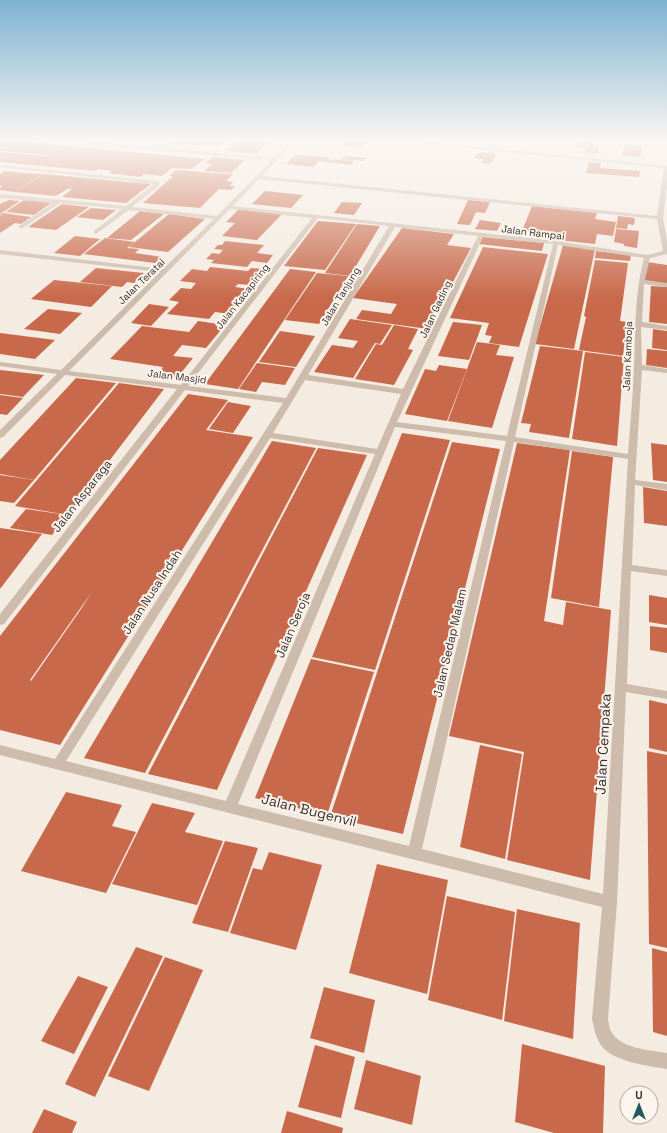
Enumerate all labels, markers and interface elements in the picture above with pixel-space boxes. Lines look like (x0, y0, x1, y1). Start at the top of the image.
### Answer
street label: Jalan Rampai (501, 222, 565, 243)
street label: Jalan Teratai (115, 256, 168, 307)
street label: Jalan Kacapiring (213, 261, 272, 332)
street label: Jalan Tanjung (318, 265, 363, 328)
street label: Jalan Gading (416, 278, 454, 340)
street label: Jalan Kamboja (620, 321, 635, 391)
street label: Jalan Masjid (147, 366, 207, 387)
street label: Jalan Asparaga (49, 456, 115, 536)
street label: Jalan Nusa Indah (119, 547, 185, 637)
street label: Jalan Sedap Malam (430, 587, 470, 699)
street label: Jalan Seroja (272, 590, 314, 660)
street label: Jalan Cempaka (591, 693, 615, 795)
street label: Jalan Bugenvil (259, 789, 359, 831)
north arrow (619, 1085, 659, 1125)
text: U (635, 1088, 643, 1102)

